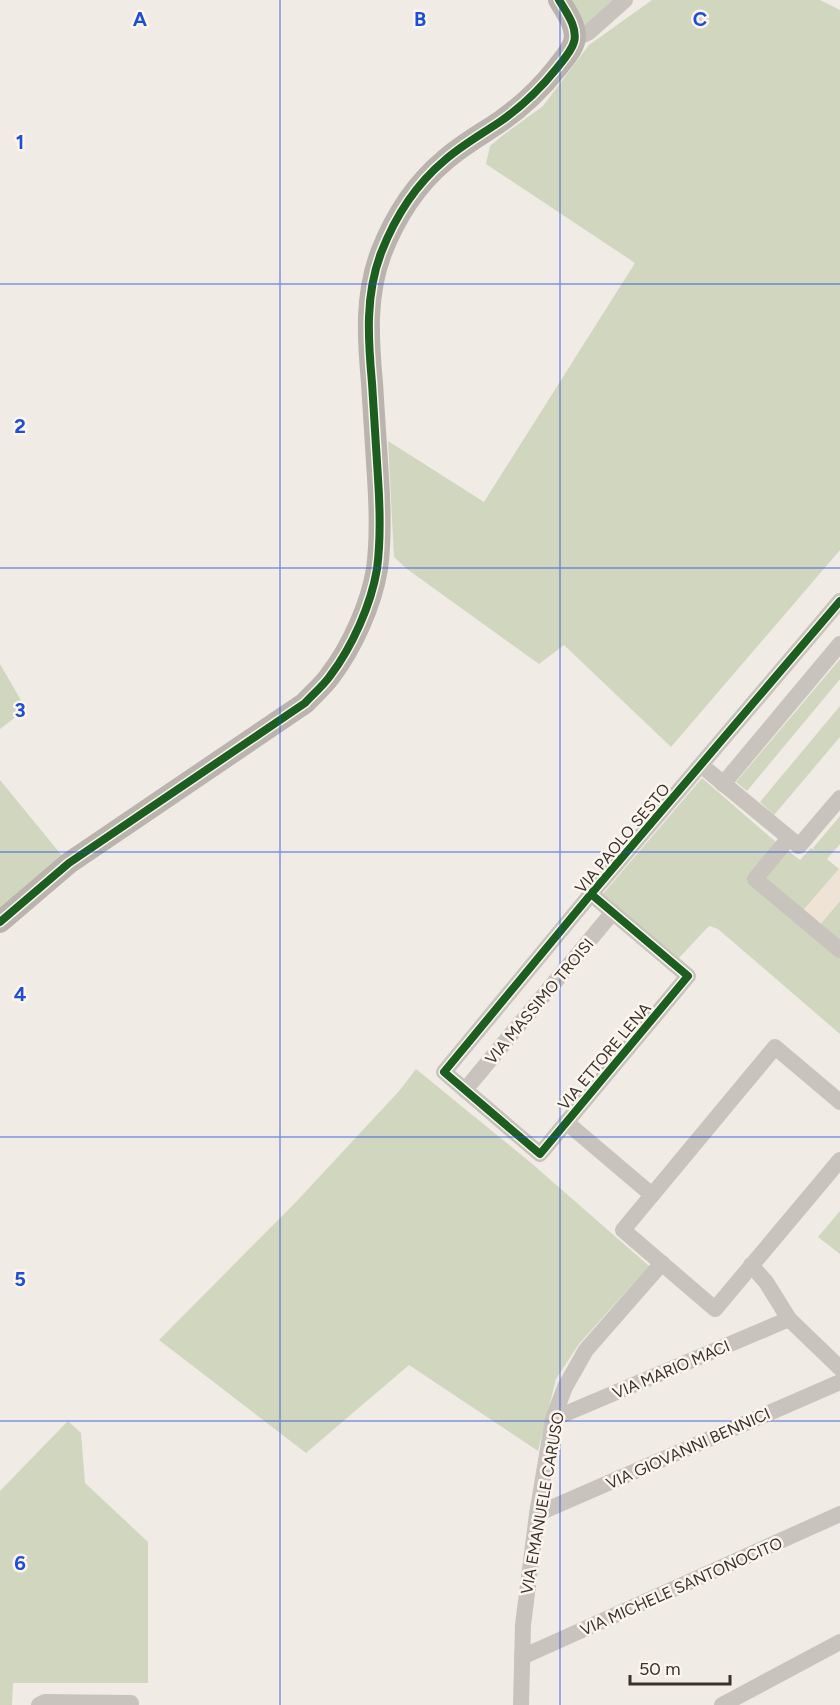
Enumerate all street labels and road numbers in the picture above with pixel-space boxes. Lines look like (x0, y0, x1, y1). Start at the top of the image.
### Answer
street label: VIA PAOLO SESTO (571, 780, 674, 897)
street label: VIA MASSIMO TROISI (481, 935, 598, 1068)
street label: VIA ETTORE LENA (554, 999, 655, 1114)
street label: VIA MARIO MACI (610, 1336, 733, 1403)
street label: VIA GIOVANNI BENNICI (603, 1404, 773, 1493)
street label: VIA EMANUELE CARUSO (517, 1410, 568, 1596)
street label: VIA MICHELE SANTONOCITO (577, 1533, 785, 1640)

